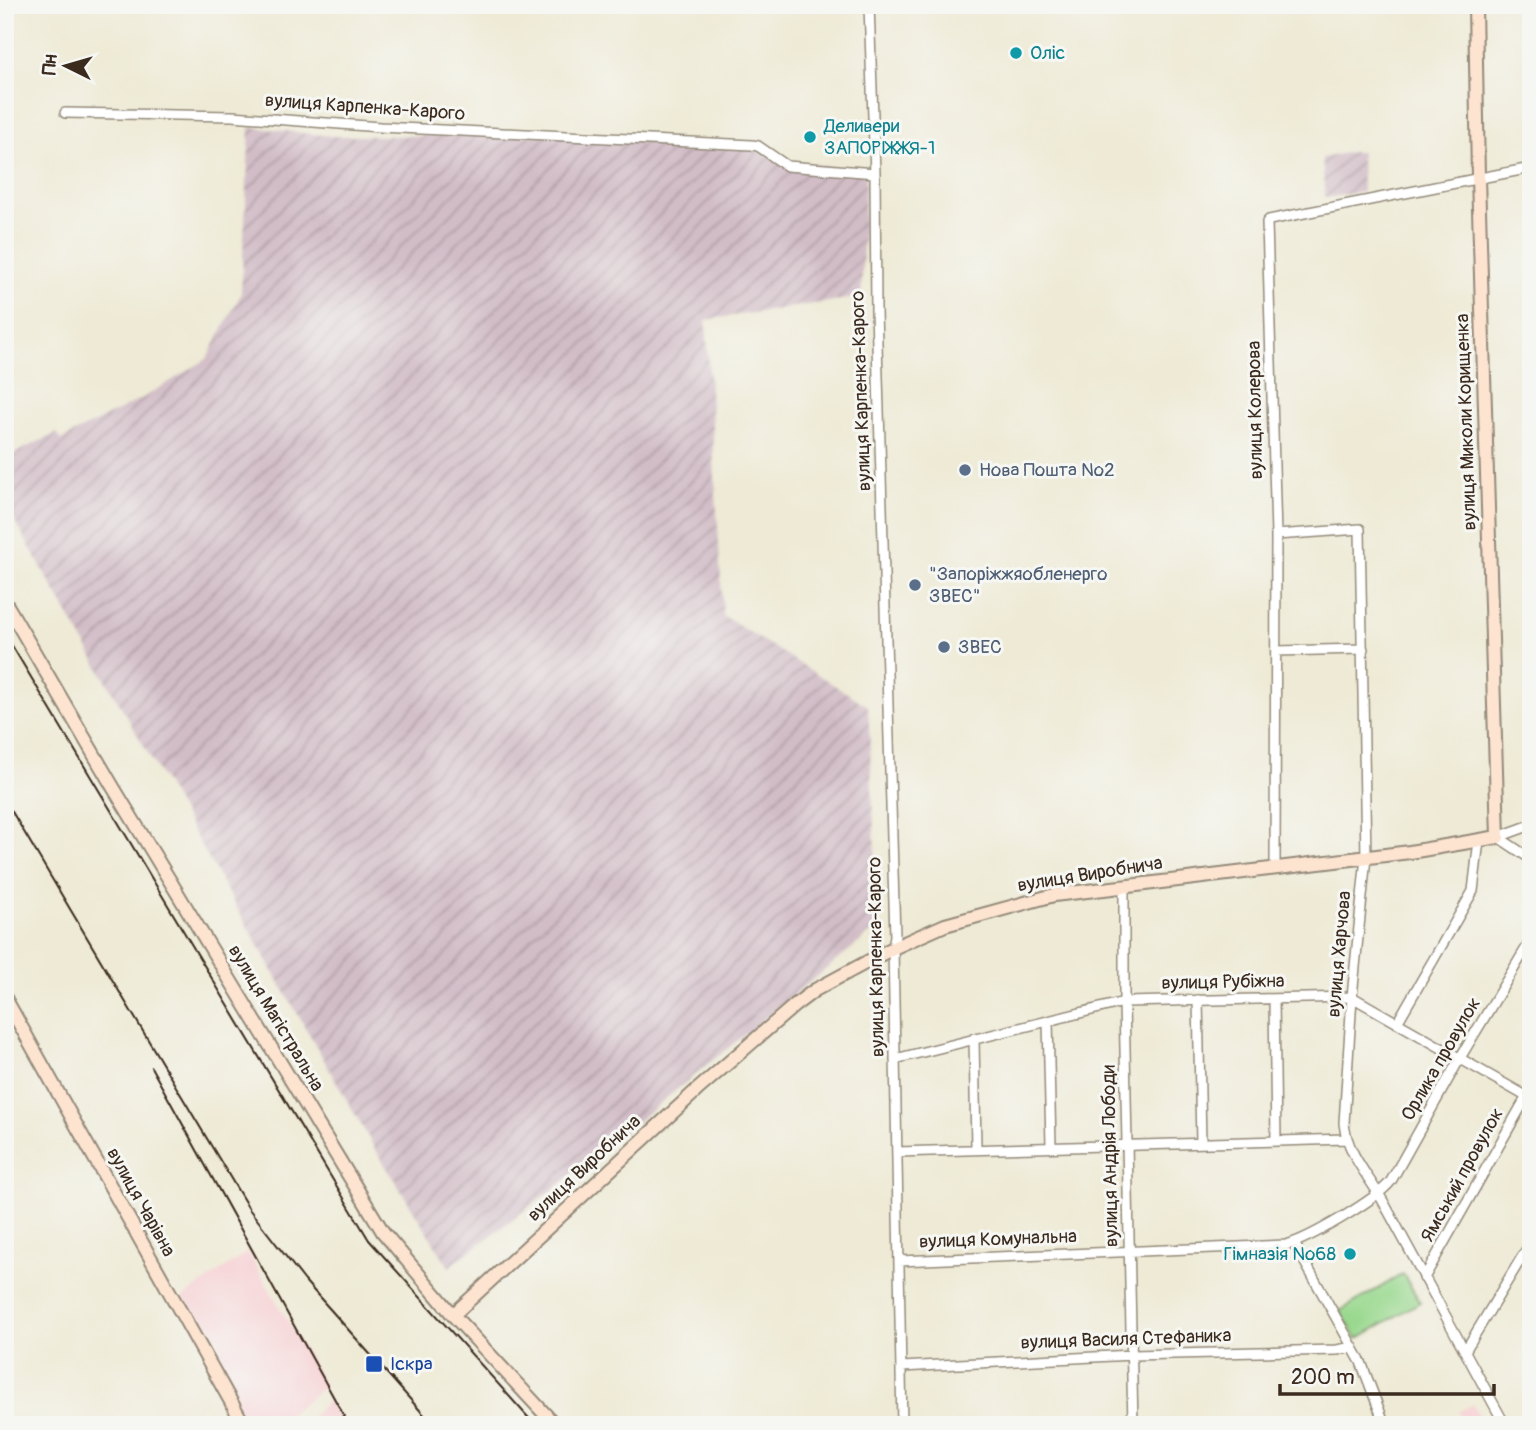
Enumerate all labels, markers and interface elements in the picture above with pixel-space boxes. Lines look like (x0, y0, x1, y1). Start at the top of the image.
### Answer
north arrow (32, 32, 102, 102)
place label: Оліс (1030, 41, 1065, 65)
marker: Оліс (1008, 45, 1024, 61)
text: Пн (37, 53, 63, 76)
street label: вулиця Карпенка-Карого (264, 88, 466, 126)
place label: Деливери ЗАПОРІЖЖЯ-1 (823, 114, 935, 160)
marker: Деливери ЗАПОРІЖЖЯ-1 (802, 129, 818, 145)
street label: вулиця Карпенка-Карого (846, 290, 876, 492)
street label: вулиця Миколи Корищенка (1450, 313, 1482, 531)
street label: вулиця Колерова (1242, 340, 1268, 480)
place label: Нова Пошта №2 (979, 458, 1115, 482)
marker: Нова Пошта №2 (957, 462, 973, 478)
place label: "Запоріжжяобленерго ЗВЕС" (929, 562, 1107, 608)
marker: "Запоріжжяобленерго ЗВЕС" (907, 577, 923, 593)
place label: ЗВЕС (958, 635, 1002, 659)
marker: ЗВЕС (936, 639, 952, 655)
street label: вулиця Виробнича (1016, 851, 1164, 897)
street label: вулиця Карпенка-Карого (862, 857, 890, 1057)
street label: вулиця Харчова (1322, 890, 1356, 1018)
street label: вулиця Магістральна (223, 940, 329, 1096)
street label: вулиця Рубіжна (1161, 969, 1285, 995)
street label: Орлика провулок (1396, 993, 1486, 1125)
street label: вулиця Андрія Лободи (1096, 1064, 1124, 1247)
street label: Ямський провулок (1415, 1104, 1509, 1246)
street label: вулиця Виробнича (522, 1109, 646, 1227)
street label: вулиця Чарівна (101, 1143, 181, 1261)
street label: вулиця Комунальна (919, 1224, 1078, 1254)
place label: Гімназія №68 (1223, 1242, 1336, 1266)
marker: Гімназія №68 (1342, 1246, 1358, 1262)
street label: вулиця Василя Стефаника (1020, 1323, 1232, 1355)
place label: Іскра (390, 1352, 433, 1376)
scale bar (1280, 1353, 1494, 1397)
marker: Іскра (364, 1354, 384, 1374)
text: 200 m (1291, 1364, 1355, 1391)

